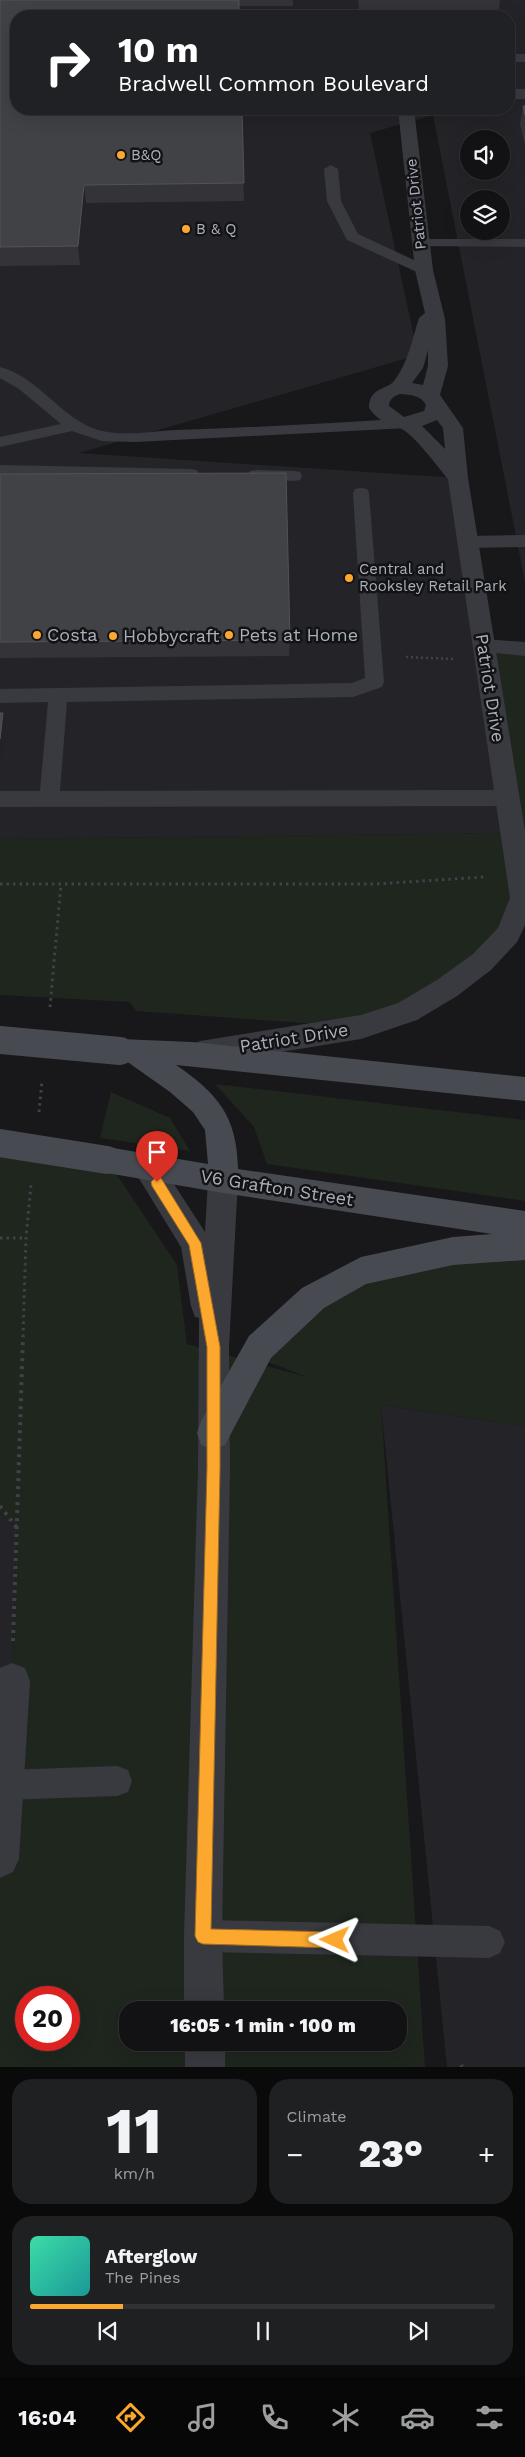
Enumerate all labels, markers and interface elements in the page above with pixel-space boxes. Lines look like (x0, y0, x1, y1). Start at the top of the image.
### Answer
text: 10 m (118, 29, 199, 71)
icon: right (35, 30, 100, 95)
text: Bradwell Common Boulevard (118, 71, 429, 96)
map controls (460, 130, 510, 240)
button: sound (460, 130, 510, 180)
place label: B&Q (131, 146, 161, 164)
marker: B&Q (115, 149, 127, 161)
street label: Patriot Drive (402, 158, 430, 250)
button: layers (460, 190, 510, 240)
place label: B & Q (196, 220, 237, 238)
marker: B & Q (180, 223, 192, 235)
place label: Central and Rooksley Retail Park (359, 560, 507, 595)
marker: Central and Rooksley Retail Park (343, 572, 355, 584)
place label: Costa (47, 624, 97, 645)
place label: Pets at Home (239, 624, 358, 645)
place label: Hobbycraft (123, 625, 220, 646)
marker: Costa (31, 629, 43, 641)
marker: Pets at Home (223, 629, 235, 641)
marker: Hobbycraft (107, 630, 119, 642)
street label: Patriot Drive (472, 632, 509, 744)
street label: Patriot Drive (238, 1019, 350, 1056)
pin (136, 1131, 178, 1182)
icon: arrive (143, 1138, 171, 1166)
street label: V6 Grafton Street (199, 1165, 356, 1210)
position arrow (308, 1913, 360, 1965)
speed limit sign: 20 (15, 1986, 80, 2051)
text: 16:05 · 1 min · 100 m (170, 2014, 356, 2037)
text: 11 (106, 2093, 162, 2169)
text: Climate (287, 2107, 347, 2126)
text: 23° (358, 2132, 423, 2176)
text: − (287, 2138, 303, 2171)
text: + (478, 2138, 495, 2171)
text: km/h (114, 2164, 155, 2183)
text: Afterglow (105, 2245, 197, 2268)
text: The Pines (105, 2268, 181, 2287)
icon: previous (94, 2317, 122, 2345)
icon: pause (249, 2317, 277, 2345)
icon: next (404, 2317, 432, 2345)
icon: directions (113, 2400, 148, 2435)
icon: music (185, 2400, 220, 2435)
icon: phone (257, 2400, 292, 2435)
icon: climate (328, 2400, 363, 2435)
icon: car (400, 2400, 435, 2435)
icon: filters (472, 2400, 507, 2435)
text: 16:04 (18, 2405, 76, 2430)

